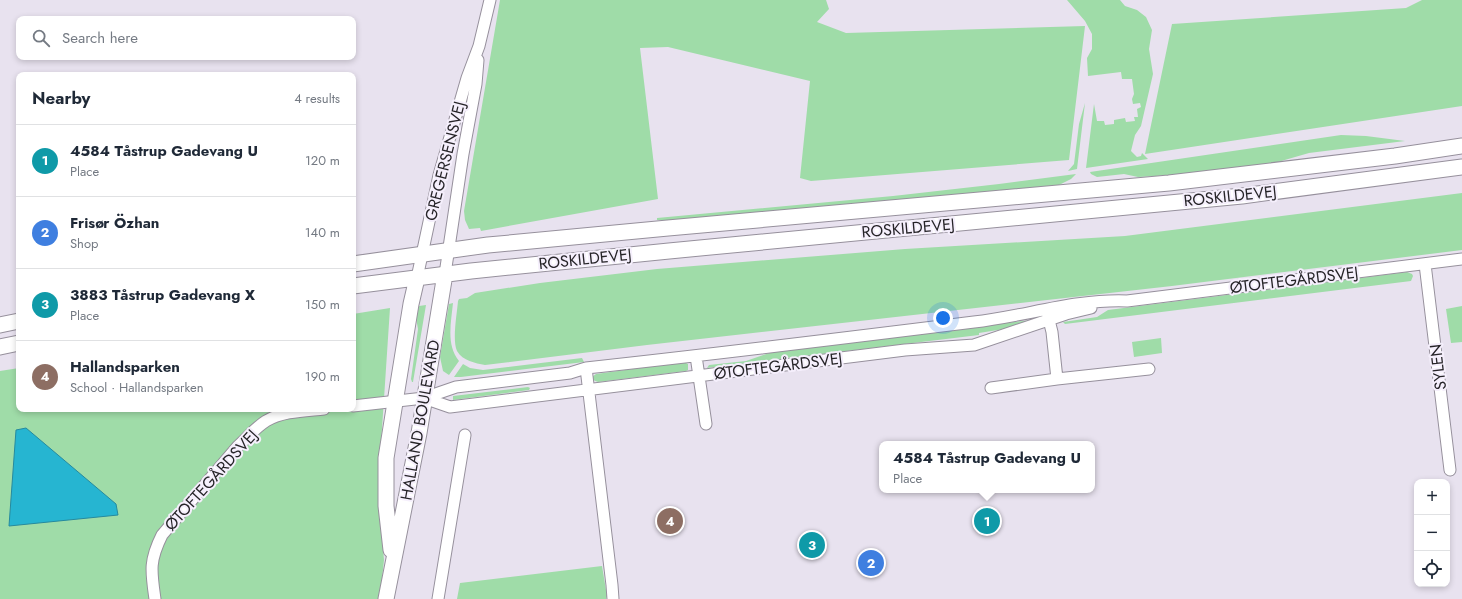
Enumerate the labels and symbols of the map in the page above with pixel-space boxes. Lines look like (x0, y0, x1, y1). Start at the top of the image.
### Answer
street label: GREGERSENSVEJ (419, 99, 471, 223)
street label: ROSKILDEVEJ (1182, 180, 1278, 212)
street label: ROSKILDEVEJ (860, 212, 956, 244)
street label: ROSKILDEVEJ (537, 243, 633, 275)
street label: ØTOFTEGÅRDSVEJ (1228, 261, 1360, 299)
your location (933, 308, 953, 328)
street label: HALLAND BOULEVARD (395, 338, 445, 502)
street label: SYLEN (1424, 343, 1452, 391)
street label: ØTOFTEGÅRDSVEJ (712, 347, 844, 385)
street label: ØTOFTEGÅRDSVEJ (159, 424, 263, 536)
pin: 4 (657, 506, 683, 536)
pin: 1 (974, 506, 1000, 536)
pin: 3 (799, 530, 825, 560)
pin: 2 (858, 548, 884, 578)

